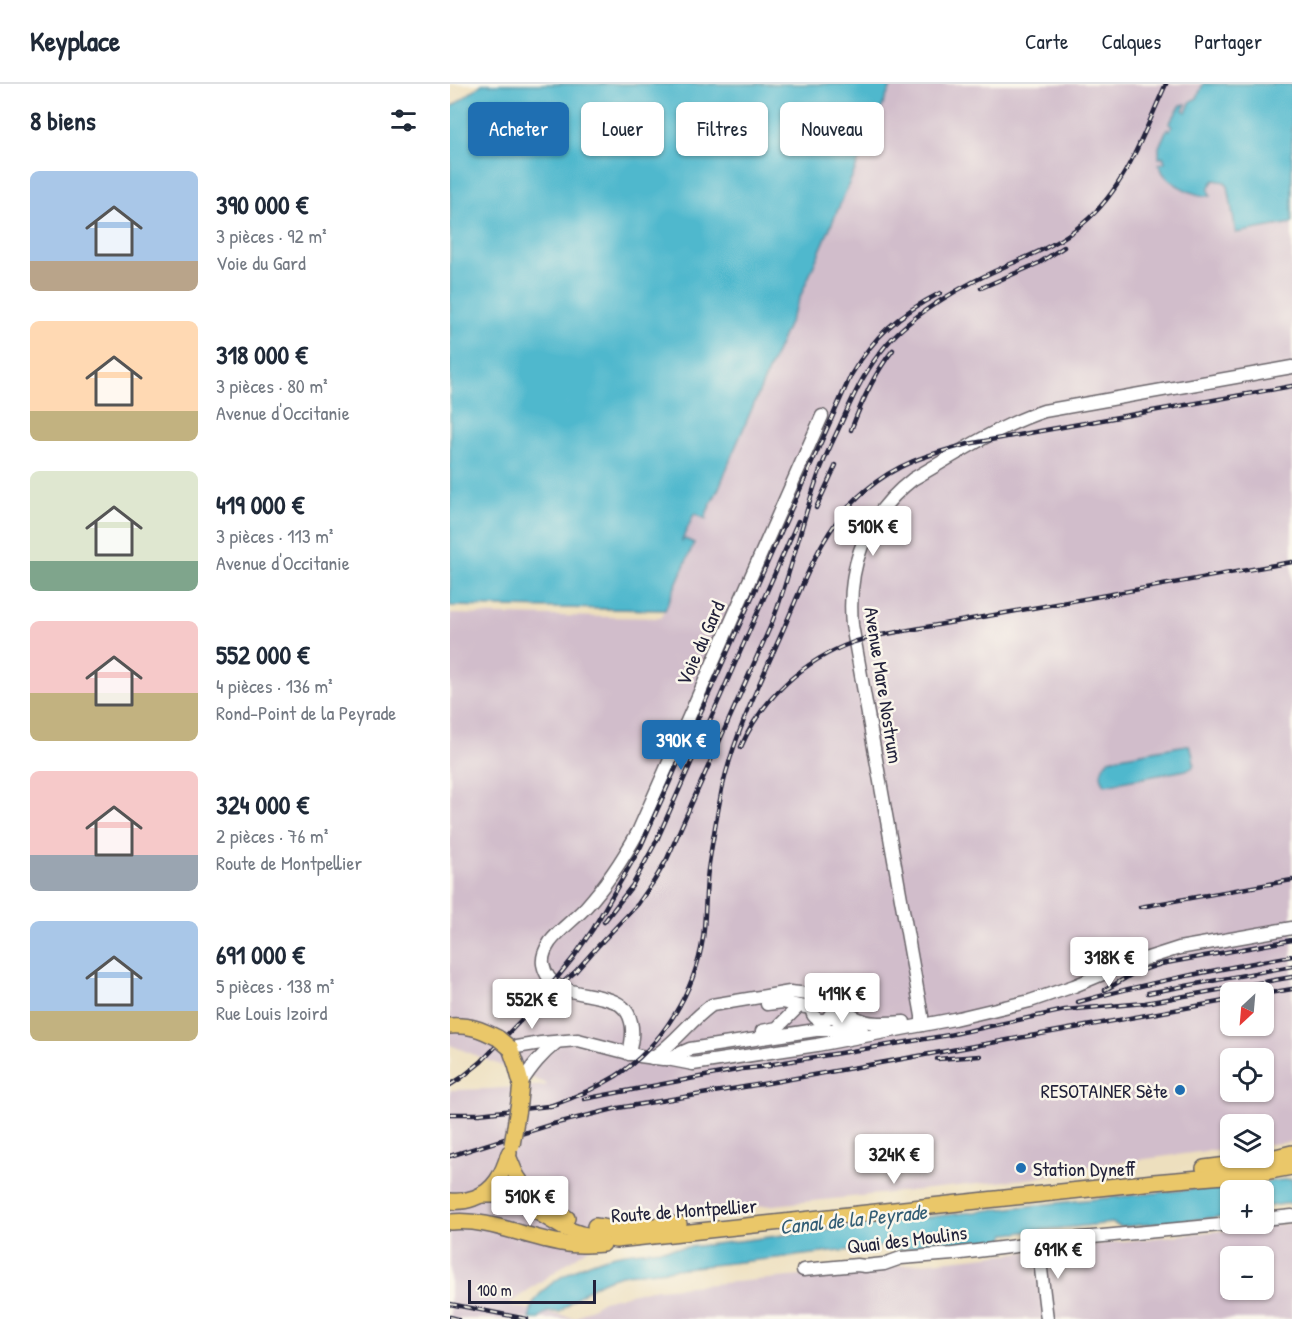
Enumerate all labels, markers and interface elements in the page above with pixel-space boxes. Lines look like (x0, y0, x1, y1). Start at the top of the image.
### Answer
text: Keyplace (30, 22, 120, 60)
text: Carte (1025, 27, 1068, 56)
text: Calques (1101, 27, 1161, 56)
text: Partager (1194, 27, 1262, 56)
chip: Acheter (468, 102, 569, 156)
chip: Louer (581, 102, 664, 156)
chip: Filtres (676, 102, 768, 156)
chip: Nouveau (780, 102, 884, 156)
text: 8 biens (30, 103, 96, 138)
icon: filters (387, 104, 420, 137)
text: 390 000 € (216, 187, 308, 222)
icon: home (78, 195, 150, 267)
text: 3 pièces · 92 m² (216, 222, 327, 249)
text: Voie du Gard (216, 249, 306, 276)
text: 318 000 € (216, 337, 308, 372)
icon: home (78, 345, 150, 417)
text: 3 pièces · 80 m² (216, 372, 328, 399)
text: Avenue d'Occitanie (216, 399, 350, 426)
text: 419 000 € (216, 487, 304, 522)
icon: home (78, 495, 150, 567)
pin: 510K € (824, 506, 922, 557)
text: 510K € (848, 512, 898, 539)
text: 3 pièces · 113 m² (216, 522, 333, 549)
text: Avenue d'Occitanie (216, 549, 350, 576)
street label: Voie du Gard (669, 596, 731, 689)
street label: Avenue Mare Nostrum (858, 605, 910, 765)
text: 552 000 € (216, 637, 310, 672)
icon: home (78, 645, 150, 717)
text: 4 pièces · 136 m² (216, 672, 333, 699)
text: Rond-Point de la Peyrade (216, 699, 396, 726)
pin: 390K € (632, 720, 730, 771)
text: 390K € (656, 726, 706, 753)
text: 324 000 € (216, 787, 309, 822)
icon: home (78, 795, 150, 867)
text: 2 pièces · 76 m² (216, 822, 328, 849)
text: Route de Montpellier (216, 849, 362, 876)
text: 691 000 € (216, 937, 305, 972)
pin: 318K € (1060, 937, 1158, 988)
text: 318K € (1084, 943, 1134, 970)
icon: home (78, 945, 150, 1017)
text: 5 pièces · 138 m² (216, 972, 334, 999)
pin: 419K € (793, 973, 891, 1024)
pin: 552K € (483, 979, 581, 1030)
text: 419K € (819, 979, 865, 1006)
north arrow (1220, 982, 1274, 1036)
map controls (1220, 982, 1274, 1300)
text: 552K € (507, 985, 557, 1012)
text: Rue Louis Izoird (216, 999, 327, 1026)
button: locate (1220, 1048, 1274, 1102)
place label: RESOTAINER Sète (1041, 1077, 1168, 1104)
marker: RESOTAINER Sète (1173, 1083, 1187, 1097)
button: layers (1220, 1114, 1274, 1168)
pin: 324K € (845, 1134, 943, 1185)
text: 324K € (869, 1140, 919, 1167)
place label: Station Dyneff (1033, 1155, 1136, 1182)
marker: Station Dyneff (1014, 1161, 1028, 1175)
pin: 510K € (481, 1176, 579, 1227)
button: + (1220, 1180, 1274, 1234)
text: 510K € (505, 1182, 555, 1209)
street label: Route de Montpellier (610, 1191, 758, 1229)
water label: Canal de la Peyrade (778, 1197, 930, 1241)
street label: Quai des Moulins (846, 1218, 969, 1260)
pin: 691K € (1009, 1229, 1107, 1280)
text: 691K € (1034, 1235, 1082, 1262)
button: − (1220, 1246, 1274, 1300)
scale bar (468, 1277, 596, 1304)
text: 100 m (477, 1279, 512, 1301)

